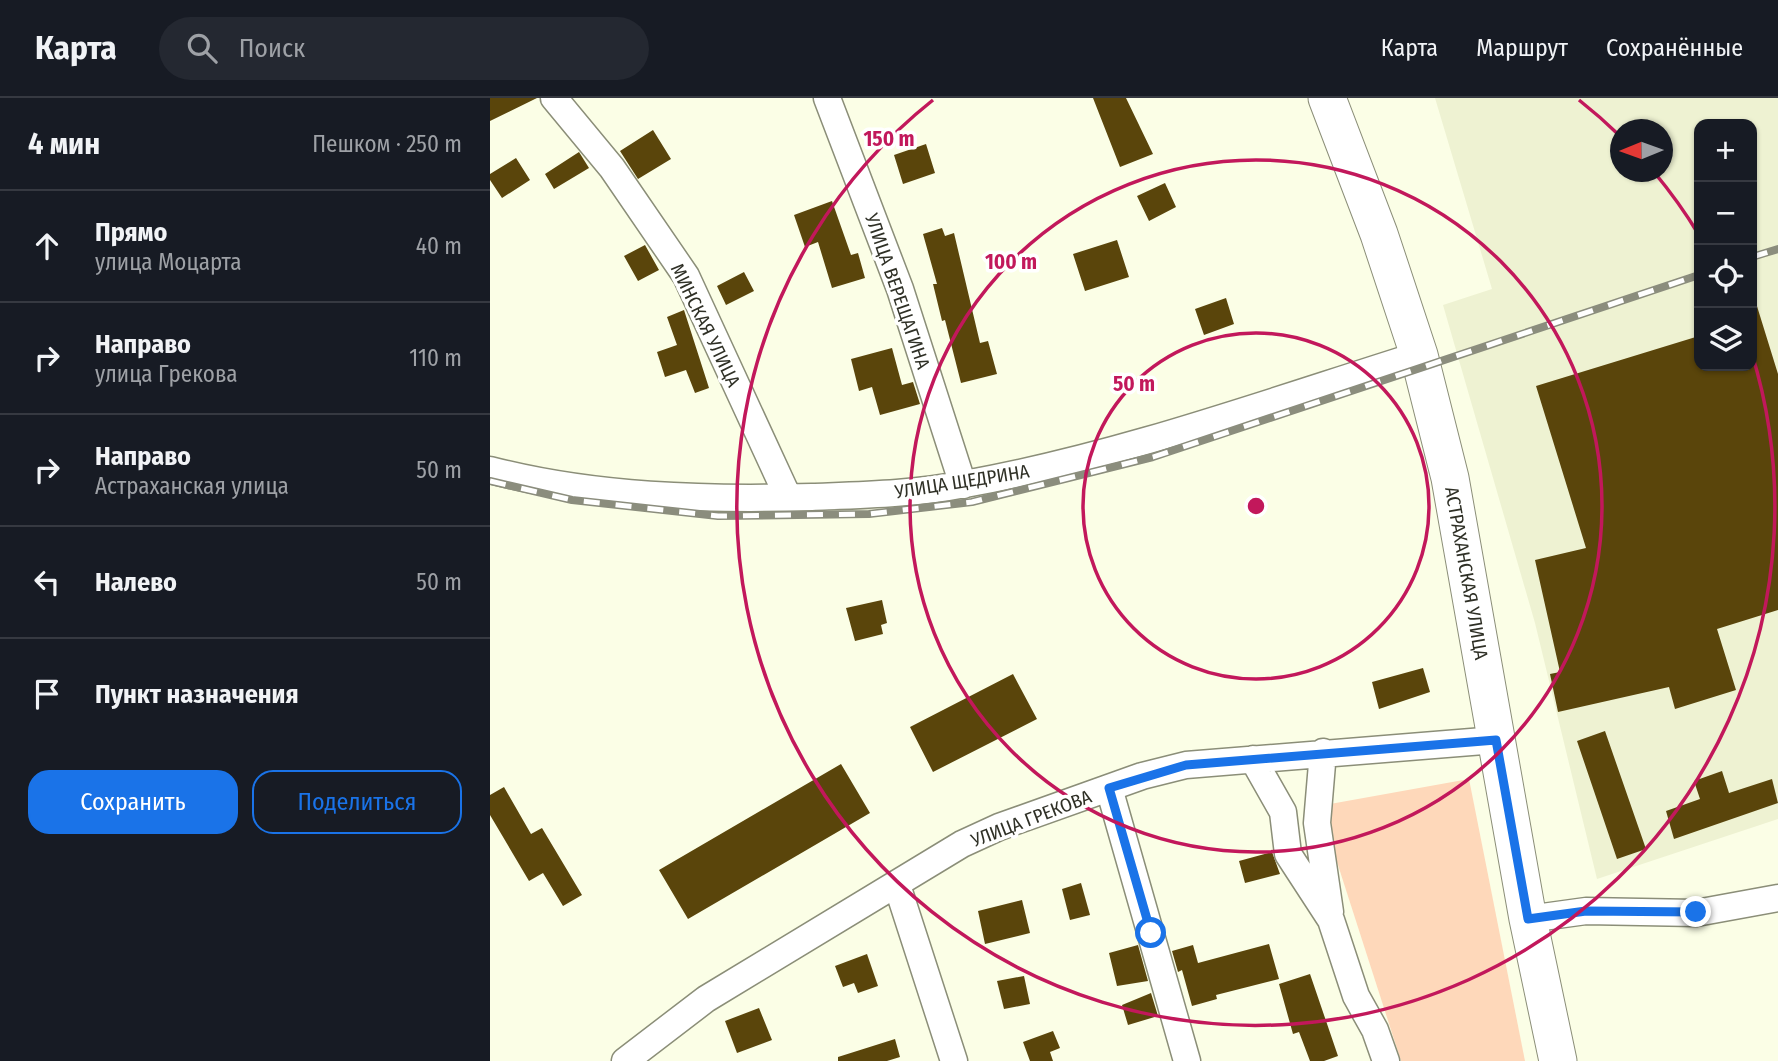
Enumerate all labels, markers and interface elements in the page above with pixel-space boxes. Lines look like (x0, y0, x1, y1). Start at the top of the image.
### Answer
search box (159, 17, 649, 80)
text: Карта (35, 28, 117, 68)
icon: search (183, 29, 221, 67)
text: Поиск (239, 33, 305, 64)
text: Карта (1381, 34, 1438, 62)
text: Маршрут (1476, 34, 1568, 62)
text: Сохранённые (1606, 34, 1743, 62)
north arrow (1610, 119, 1673, 182)
map controls (1694, 119, 1757, 371)
button: + (1694, 119, 1757, 182)
text: 4 мин (28, 126, 100, 162)
text: 150 m (863, 126, 915, 152)
text: Пешком · 250 m (312, 130, 462, 158)
button: − (1694, 182, 1757, 245)
street label: УЛИЦА ВЕРЕЩАГИНА (860, 209, 935, 372)
text: Прямо (95, 217, 167, 248)
icon: ahead (28, 227, 66, 265)
text: 40 m (416, 232, 462, 260)
button: locate (1694, 245, 1757, 308)
text: улица Моцарта (95, 248, 241, 276)
text: 100 m (985, 249, 1037, 275)
street label: МИНСКАЯ УЛИЦА (666, 260, 745, 391)
button: layers (1694, 308, 1757, 371)
text: Направо (95, 329, 191, 360)
icon: right (28, 339, 66, 377)
text: 110 m (409, 344, 462, 372)
text: улица Грекова (95, 360, 238, 388)
text: 50 m (1113, 371, 1155, 397)
text: Направо (95, 441, 191, 472)
icon: right (28, 451, 66, 489)
text: 50 m (416, 456, 462, 484)
street label: УЛИЦА ЩЕДРИНА (892, 460, 1031, 504)
text: Астраханская улица (95, 472, 289, 500)
street label: АСТРАХАНСКАЯ УЛИЦА (1440, 485, 1493, 661)
centre of rings (1244, 494, 1268, 518)
icon: left (28, 563, 66, 601)
text: Налево (95, 567, 177, 598)
text: 50 m (416, 568, 462, 596)
icon: arrive (28, 675, 66, 713)
text: Пункт назначения (95, 679, 299, 710)
button: Сохранить (28, 770, 238, 834)
button: Поделиться (252, 770, 462, 834)
street label: УЛИЦА ГРЕКОВА (967, 785, 1095, 852)
route end (1680, 896, 1711, 927)
route start (1135, 917, 1166, 948)

